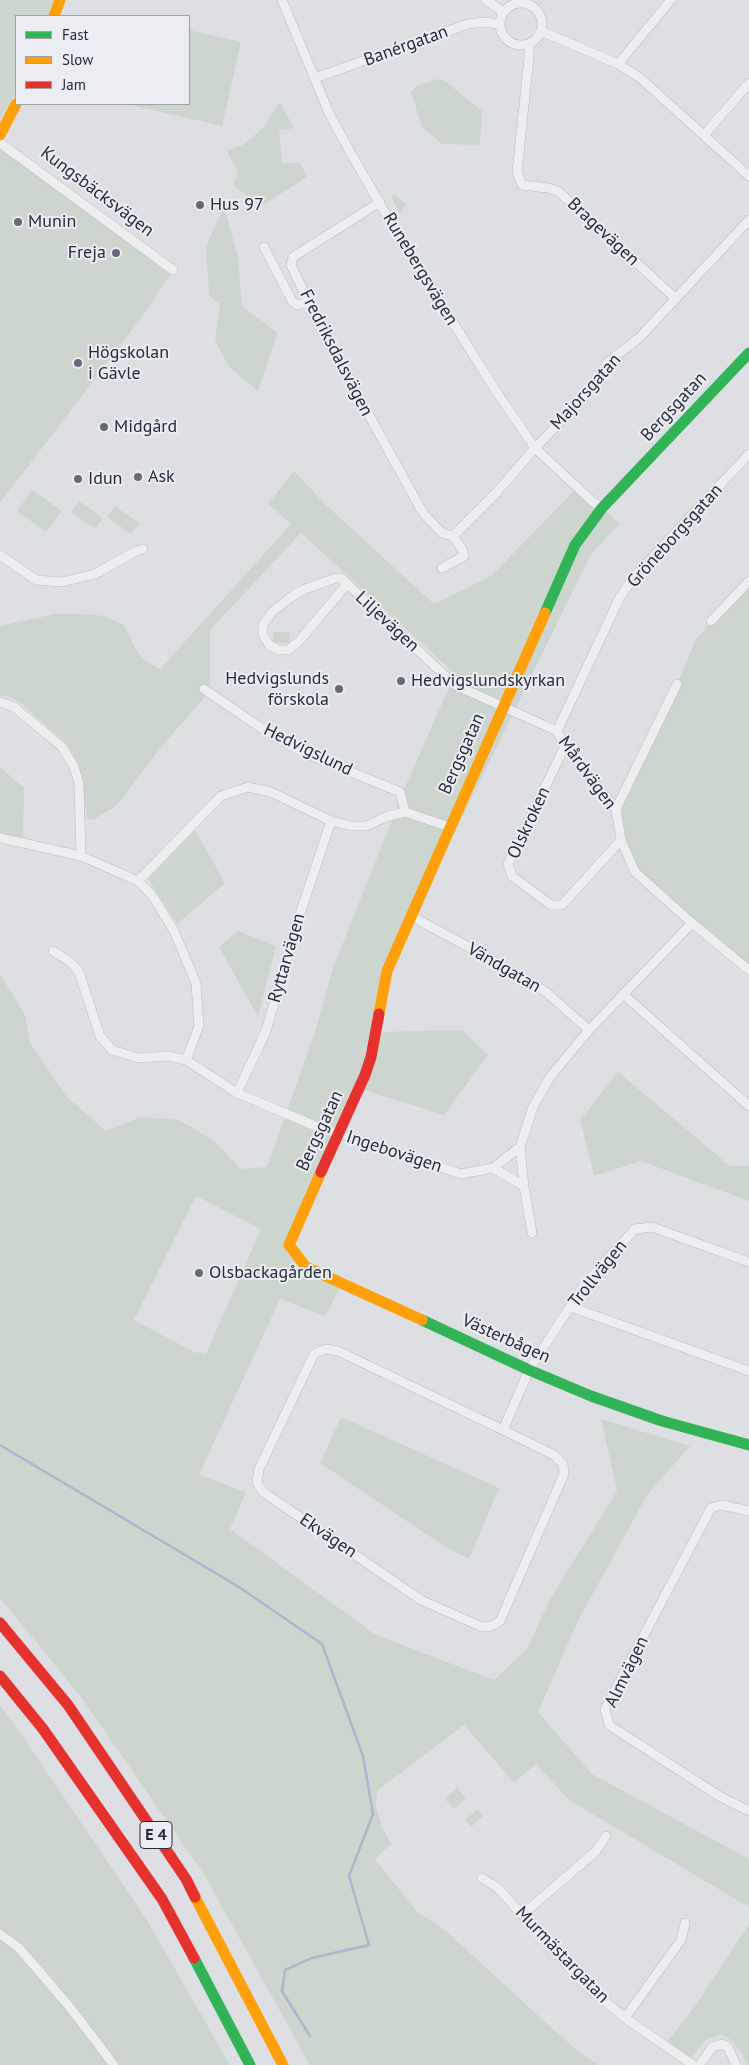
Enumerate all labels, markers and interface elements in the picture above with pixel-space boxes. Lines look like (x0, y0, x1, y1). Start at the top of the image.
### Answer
legend (15, 15, 190, 105)
street label: Banérgatan (361, 21, 451, 71)
text: Fast (62, 25, 89, 44)
text: Slow (62, 50, 93, 69)
text: Jam (62, 75, 86, 94)
street label: Kungsbäcksvägen (36, 142, 158, 242)
street label: Bragevägen (563, 193, 643, 271)
place label: Hus 97 (210, 194, 264, 216)
marker: Hus 97 (194, 199, 206, 211)
street label: Runebergsvägen (378, 209, 462, 329)
place label: Munin (28, 211, 76, 233)
marker: Munin (12, 216, 24, 228)
place label: Freja (68, 242, 106, 264)
marker: Freja (110, 247, 122, 259)
street label: Fredriksdalsvägen (295, 286, 377, 420)
place label: Högskolan i Gävle (88, 342, 169, 384)
street label: Majorsgatan (546, 350, 626, 434)
marker: Högskolan i Gävle (72, 357, 84, 369)
street label: Bergsgatan (637, 368, 711, 446)
place label: Midgård (114, 416, 177, 438)
marker: Midgård (98, 421, 110, 433)
place label: Ask (148, 466, 175, 488)
place label: Idun (88, 468, 122, 490)
marker: Ask (132, 471, 144, 483)
marker: Idun (72, 473, 84, 485)
street label: Gröneborgsgatan (623, 480, 727, 592)
street label: Liljevägen (351, 587, 423, 657)
place label: Hedvigslunds förskola (225, 668, 329, 711)
place label: Hedvigslundskyrkan (411, 670, 565, 692)
marker: Hedvigslundskyrkan (395, 675, 407, 687)
marker: Hedvigslunds förskola (333, 683, 345, 695)
street label: Bergsgatan (435, 710, 489, 798)
street label: Hedvigslund (260, 719, 356, 781)
street label: Mårdvägen (553, 732, 621, 814)
street label: Olskroken (503, 784, 555, 862)
street label: Ryttarvägen (264, 911, 310, 1005)
street label: Vändgatan (463, 938, 545, 998)
street label: Bergsgatan (292, 1087, 348, 1175)
street label: Ingebovägen (343, 1126, 445, 1178)
street label: Trollvägen (564, 1236, 632, 1312)
place label: Olsbackagården (209, 1262, 332, 1284)
marker: Olsbackagården (193, 1267, 205, 1279)
street label: Västerbågen (458, 1310, 554, 1368)
street label: Ekvägen (295, 1509, 361, 1563)
street label: Almvägen (600, 1633, 654, 1711)
road number: E 4 (140, 1822, 172, 1848)
street label: Murmästargatan (511, 1902, 613, 2008)

